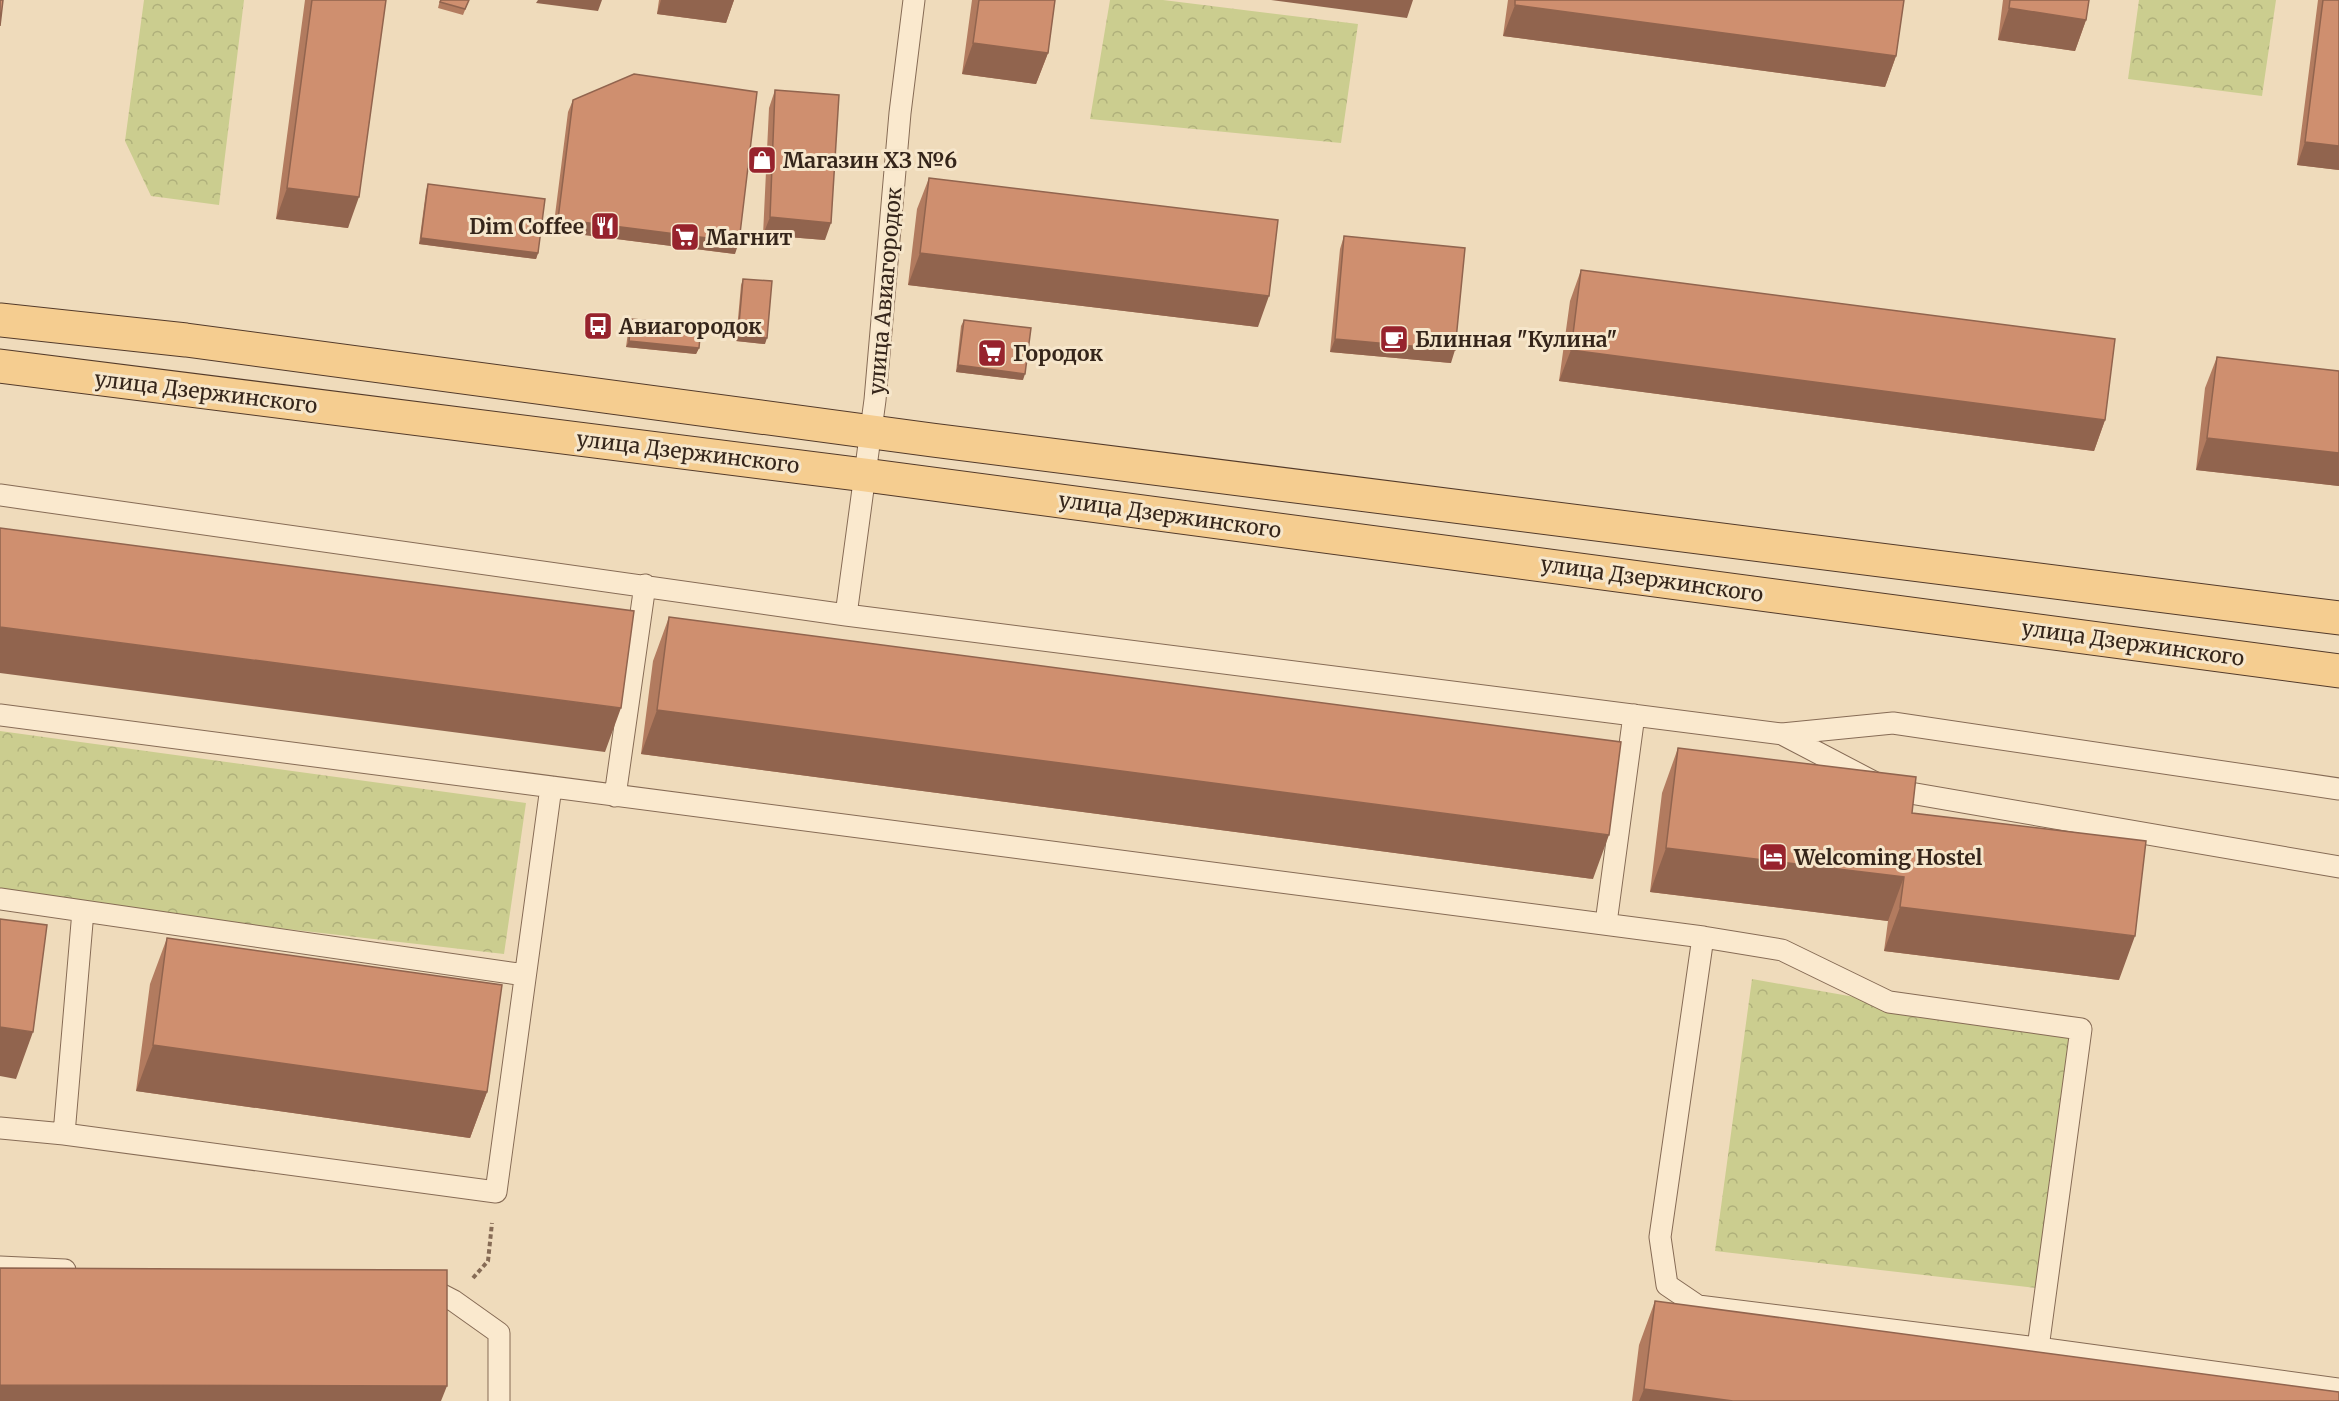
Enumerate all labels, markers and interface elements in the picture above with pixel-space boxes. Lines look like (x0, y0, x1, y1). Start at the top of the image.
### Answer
shop icon: Магазин ХЗ №6 (746, 144, 778, 176)
place label: Магазин ХЗ №6 (783, 147, 957, 174)
street label: улица Авиагородок (862, 186, 908, 396)
restaurant icon: Dim Coffee (589, 210, 621, 242)
place label: Dim Coffee (469, 213, 584, 240)
supermarket icon: Магнит (669, 221, 701, 253)
place label: Магнит (706, 224, 793, 251)
bus stop icon: Авиагородок (582, 310, 614, 342)
place label: Авиагородок (618, 313, 762, 340)
cafe icon: Блинная "Кулина" (1378, 323, 1410, 355)
place label: Блинная "Кулина" (1415, 326, 1617, 353)
supermarket icon: Городок (976, 337, 1008, 369)
place label: Городок (1013, 340, 1103, 367)
street label: улица Дзержинского (93, 365, 319, 419)
street label: улица Дзержинского (575, 425, 801, 479)
street label: улица Дзержинского (1057, 486, 1283, 544)
street label: улица Дзержинского (1539, 550, 1765, 608)
street label: улица Дзержинского (2020, 614, 2246, 672)
hotel icon: Welcoming Hostel (1757, 841, 1789, 873)
place label: Welcoming Hostel (1793, 844, 1983, 871)

